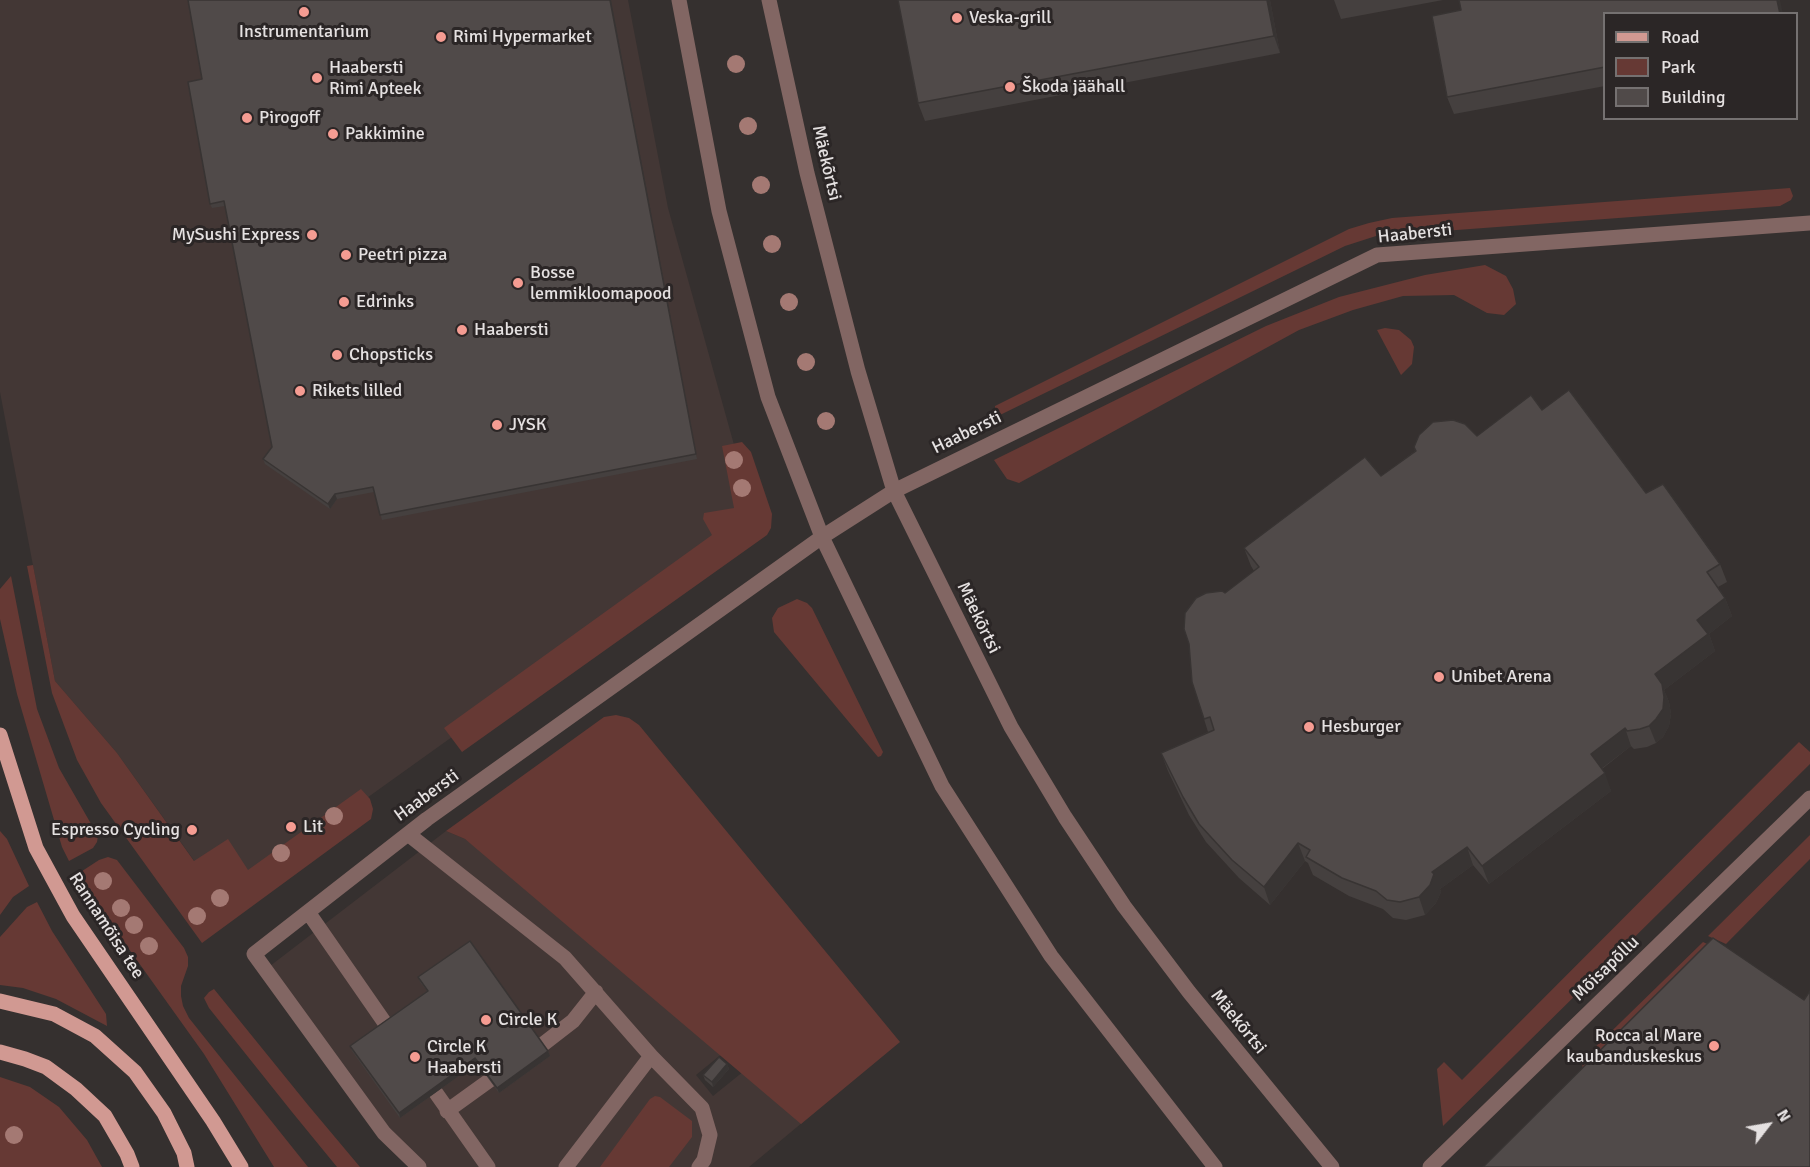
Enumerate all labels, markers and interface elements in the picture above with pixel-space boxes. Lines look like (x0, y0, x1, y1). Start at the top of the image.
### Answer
marker: Instrumentarium (297, 5, 311, 19)
place label: Veska-grill (969, 7, 1051, 29)
marker: Veska-grill (950, 11, 964, 25)
legend (1603, 12, 1798, 120)
place label: Instrumentarium (239, 21, 369, 43)
place label: Rimi Hypermarket (453, 26, 592, 48)
text: Road (1661, 26, 1700, 48)
marker: Rimi Hypermarket (434, 30, 448, 44)
text: Park (1661, 56, 1696, 78)
place label: Haabersti Rimi Apteek (329, 57, 422, 100)
marker: Haabersti Rimi Apteek (310, 71, 324, 85)
place label: Škoda jäähall (1022, 76, 1125, 98)
marker: Škoda jäähall (1003, 80, 1017, 94)
text: Building (1661, 86, 1725, 108)
place label: Pirogoff (259, 107, 320, 129)
marker: Pirogoff (240, 111, 254, 125)
place label: Pakkimine (345, 123, 425, 145)
street label: Mäekõrtsi (807, 123, 845, 203)
marker: Pakkimine (326, 127, 340, 141)
street label: Haabersti (1377, 219, 1453, 249)
place label: MySushi Express (172, 224, 300, 246)
marker: MySushi Express (305, 228, 319, 242)
place label: Peetri pizza (358, 244, 447, 266)
marker: Peetri pizza (339, 248, 353, 262)
place label: Bosse lemmikloomapood (530, 262, 672, 304)
marker: Bosse lemmikloomapood (511, 276, 525, 290)
place label: Edrinks (356, 291, 414, 313)
marker: Edrinks (337, 295, 351, 309)
place label: Haabersti (474, 319, 549, 341)
marker: Haabersti (455, 323, 469, 337)
place label: Chopsticks (349, 344, 433, 366)
marker: Chopsticks (330, 348, 344, 362)
place label: Rikets lilled (312, 380, 402, 402)
marker: Rikets lilled (293, 384, 307, 398)
street label: Haabersti (929, 407, 1005, 459)
place label: JYSK (509, 414, 547, 436)
marker: JYSK (490, 418, 504, 432)
street label: Mäekõrtsi (951, 579, 1005, 657)
place label: Unibet Arena (1451, 666, 1552, 688)
marker: Unibet Arena (1432, 670, 1446, 684)
place label: Hesburger (1321, 716, 1401, 738)
marker: Hesburger (1302, 720, 1316, 734)
street label: Haabersti (390, 765, 464, 827)
place label: Lit (303, 816, 323, 838)
place label: Espresso Cycling (51, 819, 180, 841)
marker: Lit (284, 820, 298, 834)
marker: Espresso Cycling (185, 823, 199, 837)
street label: Rannamõisa tee (64, 869, 148, 983)
street label: Mõisapõllu (1568, 932, 1644, 1006)
street label: Mäekõrtsi (1205, 985, 1271, 1059)
place label: Circle K (498, 1009, 557, 1031)
marker: Circle K (479, 1013, 493, 1027)
place label: Rocca al Mare kaubanduskeskus (1566, 1025, 1702, 1068)
place label: Circle K Haabersti (427, 1036, 502, 1078)
marker: Rocca al Mare kaubanduskeskus (1707, 1039, 1721, 1053)
marker: Circle K Haabersti (408, 1050, 422, 1064)
north arrow (1738, 1095, 1798, 1155)
text: N (1772, 1106, 1795, 1126)

